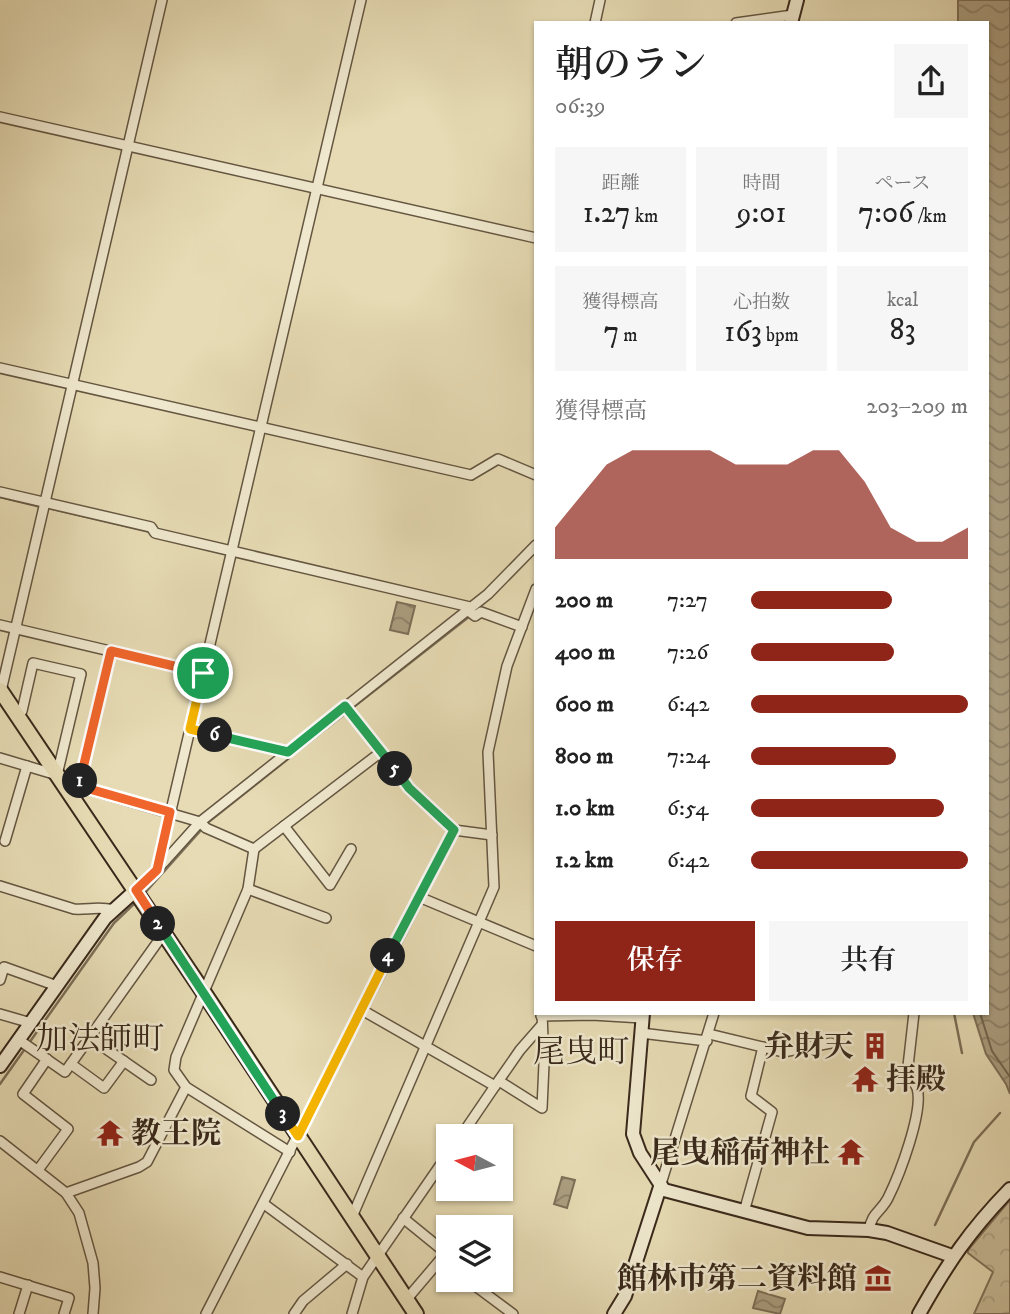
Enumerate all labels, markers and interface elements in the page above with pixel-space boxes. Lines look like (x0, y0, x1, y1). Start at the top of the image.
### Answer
text: 朝のラン (555, 42, 707, 90)
button: share (894, 44, 968, 118)
text: 06:39 (555, 92, 605, 121)
text: 距離 (601, 172, 640, 195)
text: 時間 (742, 172, 781, 195)
text: ペース (874, 172, 931, 195)
text: 1.27 (583, 195, 631, 232)
text: 9:01 (737, 195, 786, 232)
text: 7:06 (858, 195, 914, 232)
text: km (631, 205, 658, 228)
text: /km (914, 205, 947, 228)
text: kcal (887, 289, 918, 312)
text: 獲得標高 (582, 291, 659, 314)
text: 心拍数 (733, 291, 790, 314)
text: 83 (889, 312, 916, 349)
text: 7 (603, 314, 619, 351)
text: 163 (724, 314, 762, 351)
text: m (619, 324, 638, 347)
text: bpm (762, 324, 799, 347)
text: 203–209 m (866, 392, 968, 421)
text: 獲得標高 (555, 397, 647, 426)
text: 200 m (555, 586, 613, 615)
text: 7:27 (667, 586, 708, 615)
text: 400 m (555, 638, 615, 667)
text: 7:26 (667, 638, 708, 667)
pin (173, 643, 233, 703)
icon: arrive (184, 654, 222, 692)
text: 600 m (555, 690, 614, 719)
text: 6:42 (667, 690, 710, 719)
pin: 6 (198, 718, 232, 752)
text: 6 (210, 723, 219, 746)
text: 800 m (555, 742, 613, 771)
text: 7:24 (667, 742, 710, 771)
pin: 5 (378, 752, 412, 786)
text: 5 (390, 757, 399, 780)
pin: 1 (62, 764, 98, 798)
text: 1 (76, 769, 83, 792)
text: 1.0 km (555, 794, 615, 823)
text: 6:54 (667, 794, 708, 823)
text: 1.2 km (555, 846, 614, 875)
text: 6:42 (667, 846, 710, 875)
pin: 2 (140, 906, 176, 942)
text: 2 (153, 912, 162, 935)
button: 保存 (555, 921, 755, 1001)
button: 共有 (769, 921, 968, 1001)
pin: 4 (370, 939, 406, 974)
text: 4 (382, 944, 393, 967)
district label: 加法師町 (36, 1020, 164, 1060)
place label: 弁財天 (764, 1029, 854, 1066)
building icon: 弁財天 (860, 1031, 890, 1061)
district label: 尾曳町 (533, 1033, 629, 1073)
place label: 拝殿 (886, 1062, 946, 1099)
temple icon: 拝殿 (850, 1064, 880, 1094)
pin: 3 (266, 1096, 300, 1132)
text: 3 (279, 1102, 286, 1125)
place label: 教王院 (131, 1116, 221, 1153)
temple icon: 教王院 (95, 1118, 125, 1148)
north arrow (436, 1124, 513, 1200)
map controls (436, 1124, 513, 1292)
place label: 尾曳稲荷神社 (650, 1135, 830, 1172)
temple icon: 尾曳稲荷神社 (836, 1137, 866, 1167)
button: layers (436, 1215, 513, 1292)
place label: 館林市第二資料館 (617, 1261, 857, 1298)
museum icon: 館林市第二資料館 (863, 1263, 893, 1293)

